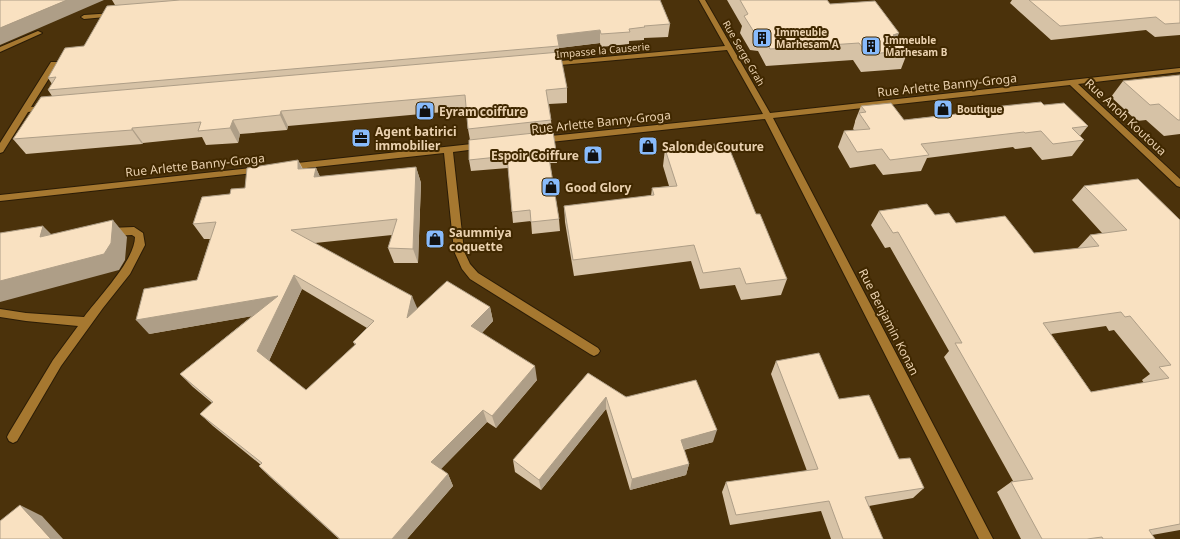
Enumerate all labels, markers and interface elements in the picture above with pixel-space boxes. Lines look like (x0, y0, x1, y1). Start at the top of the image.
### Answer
street label: Rue Serge Grah (720, 18, 768, 88)
place label: Immeuble Marhesam A (776, 25, 839, 51)
building icon: Immeuble Marhesam A (751, 27, 773, 49)
place label: Immeuble Marhesam B (885, 33, 948, 59)
building icon: Immeuble Marhesam B (860, 35, 882, 57)
street label: Impasse la Causerie (556, 39, 651, 61)
street label: Rue Arlette Banny-Groga (877, 69, 1017, 101)
street label: Rue Anoh Koutoua (1082, 75, 1170, 159)
shop icon: Boutique (932, 98, 954, 120)
shop icon: Eyram coiffure (414, 100, 436, 122)
place label: Boutique (957, 102, 1003, 116)
place label: Eyram coiffure (439, 103, 526, 120)
street label: Rue Arlette Banny-Groga (531, 106, 671, 138)
place label: Agent batirici immobilier (375, 123, 456, 154)
office icon: Agent batirici immobilier (350, 127, 372, 149)
shop icon: Salon de Couture (637, 135, 659, 157)
place label: Salon de Couture (662, 138, 764, 155)
shop icon: Espoir Coiffure (582, 144, 604, 166)
place label: Espoir Coiffure (491, 147, 579, 164)
street label: Rue Arlette Banny-Groga (125, 149, 265, 181)
shop icon: Good Glory (540, 176, 562, 198)
place label: Good Glory (565, 179, 632, 196)
place label: Saummiya coquette (449, 224, 512, 255)
shop icon: Saummiya coquette (424, 228, 446, 250)
street label: Rue Benjamin Konan (855, 266, 923, 378)

